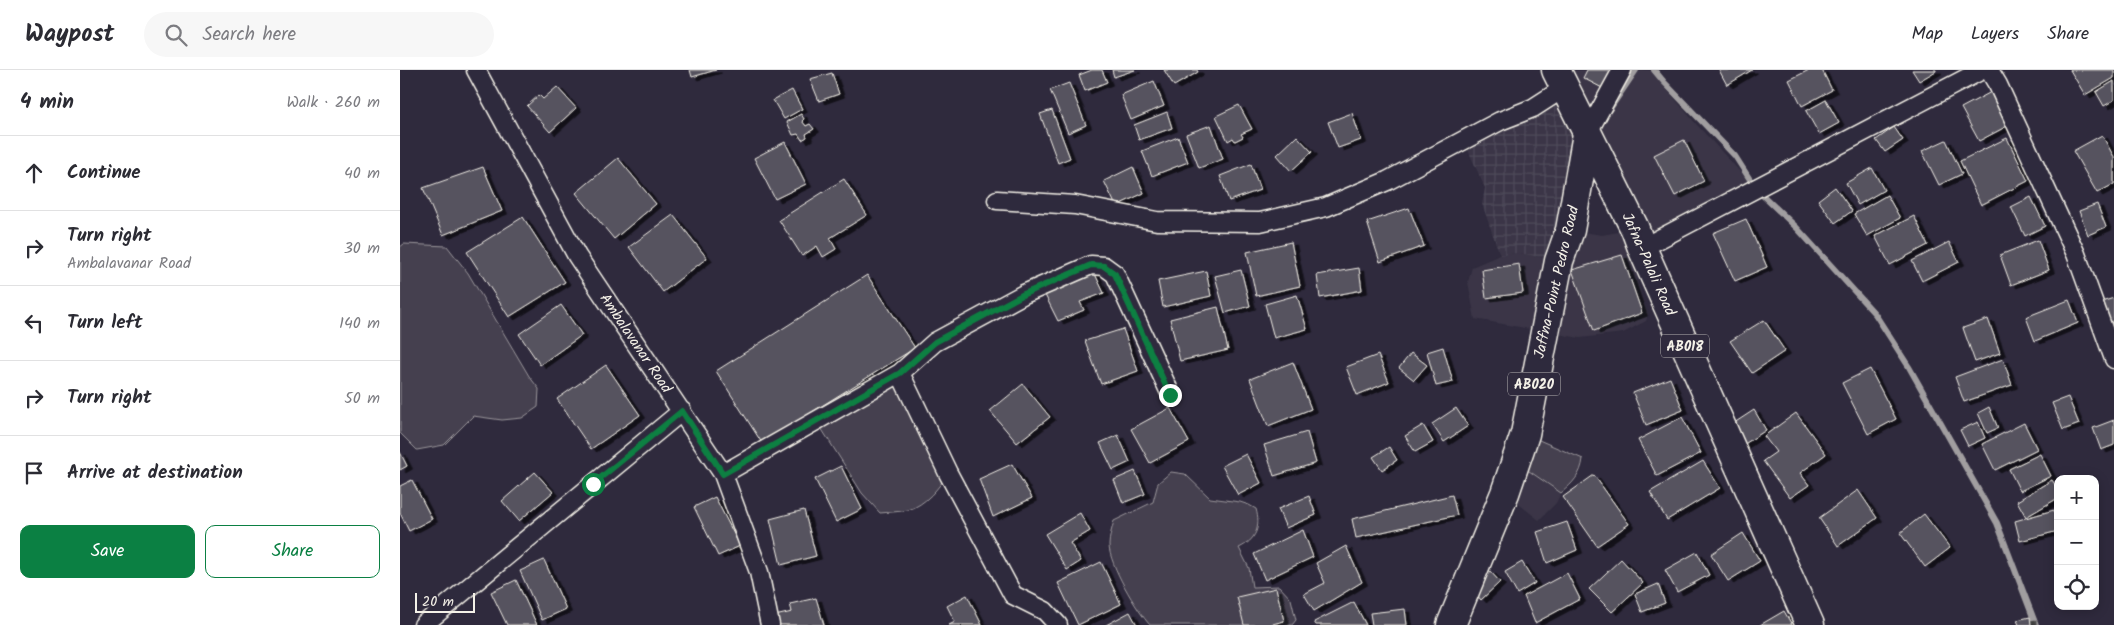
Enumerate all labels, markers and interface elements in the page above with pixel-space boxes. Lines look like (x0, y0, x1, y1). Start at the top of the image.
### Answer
search box (144, 12, 494, 57)
text: Waypost (25, 15, 114, 54)
text: Search here (202, 20, 296, 50)
text: Map (1912, 20, 1943, 49)
text: Layers (1971, 20, 2019, 49)
text: Share (2047, 20, 2089, 49)
icon: search (162, 21, 190, 49)
text: 4 min (20, 86, 74, 119)
text: Walk · 260 m (287, 90, 380, 115)
text: Continue (67, 158, 140, 188)
icon: ahead (20, 159, 48, 187)
text: 40 m (344, 161, 380, 186)
street label: Jaffna-Point Pedro Road (1528, 203, 1586, 361)
street label: Jafna-Palali Road (1615, 209, 1682, 320)
text: Turn right (67, 221, 152, 251)
icon: right (20, 234, 48, 262)
text: 30 m (344, 236, 380, 261)
text: Ambalavanar Road (67, 251, 191, 276)
street label: Ambalavanar Road (593, 289, 678, 399)
text: Turn left (67, 308, 142, 338)
icon: left (20, 309, 48, 337)
text: 140 m (339, 311, 380, 336)
road number: AB018 (1661, 334, 1709, 358)
road number: AB020 (1508, 372, 1560, 396)
text: Turn right (67, 383, 152, 413)
icon: right (20, 384, 48, 412)
route end (1159, 384, 1182, 407)
text: 50 m (344, 386, 380, 411)
text: Arrive at destination (67, 458, 243, 488)
icon: arrive (20, 459, 48, 487)
route start (582, 473, 605, 496)
map controls (2054, 475, 2099, 610)
button: + (2054, 475, 2099, 520)
button: − (2054, 520, 2099, 565)
button: Save (20, 525, 195, 578)
button: Share (205, 525, 380, 578)
button: locate (2054, 565, 2099, 610)
scale bar (415, 590, 475, 613)
text: 20 m (422, 591, 454, 613)

